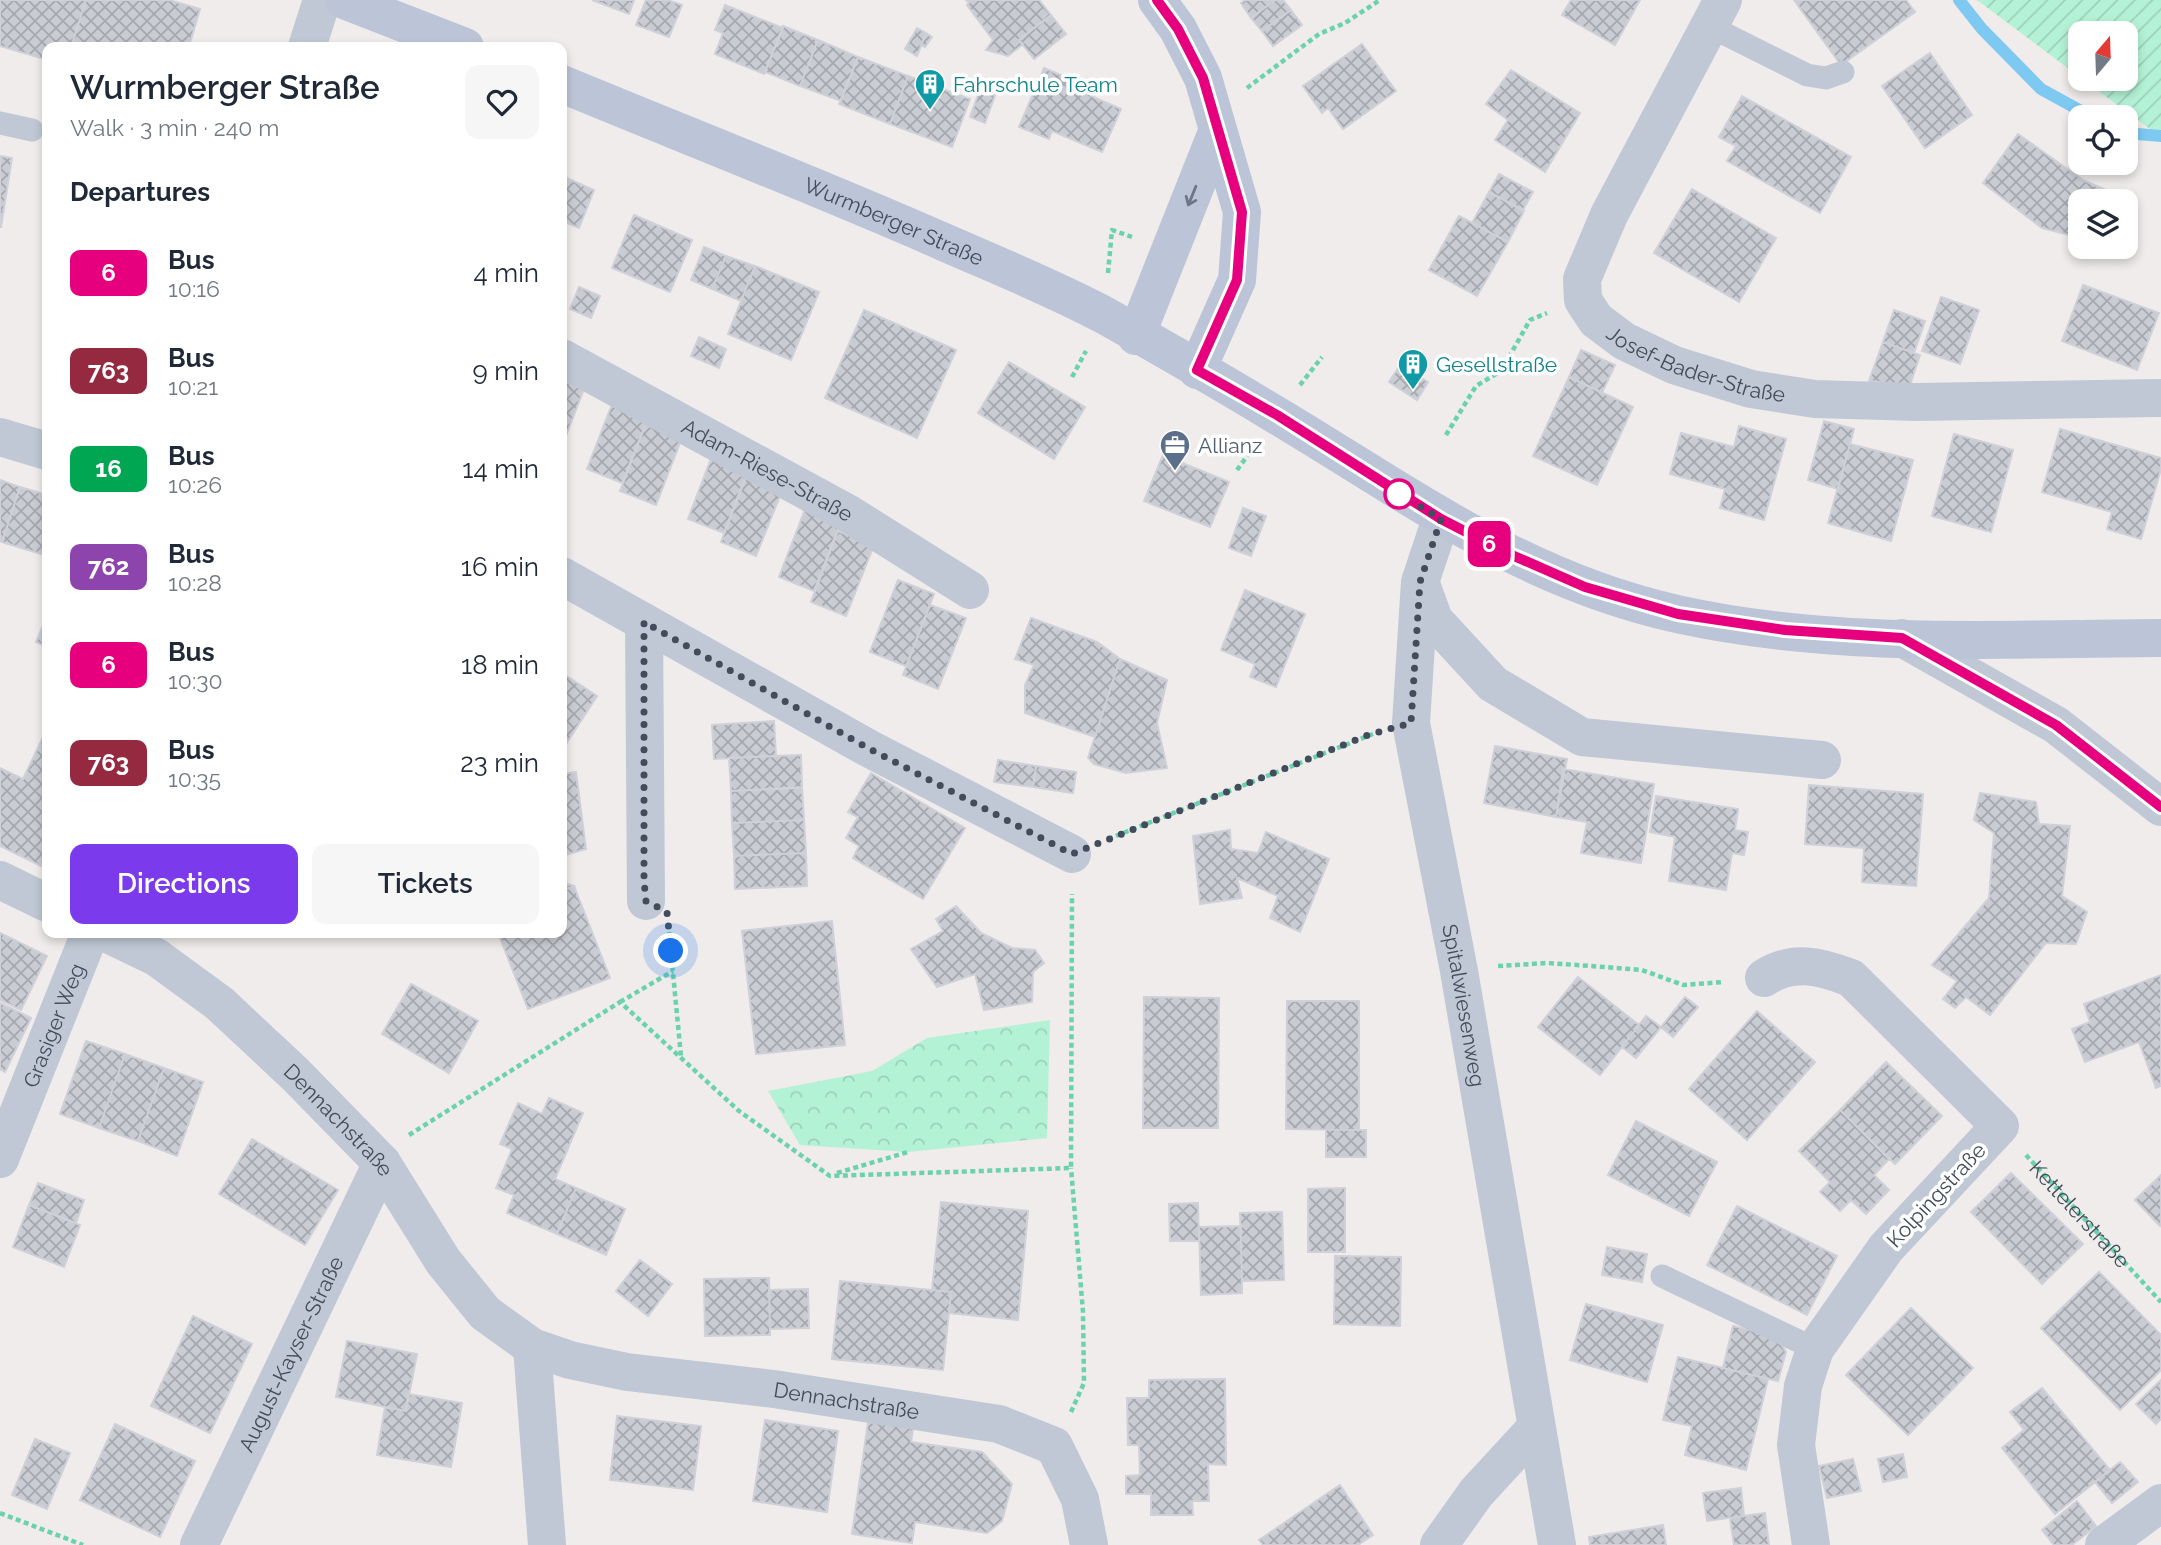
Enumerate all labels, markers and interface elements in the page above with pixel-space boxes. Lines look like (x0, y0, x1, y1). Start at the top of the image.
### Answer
north arrow (2068, 21, 2138, 91)
map controls (2068, 21, 2138, 259)
button: heart (465, 65, 539, 139)
building icon: Fahrschule Team (913, 67, 947, 111)
text: Wurmberger Straße (70, 68, 380, 107)
place label: Fahrschule Team (953, 72, 1118, 97)
button: locate (2068, 105, 2138, 175)
text: Walk · 3 min · 240 m (70, 114, 279, 141)
street label: Wurmberger Straße (800, 172, 987, 270)
text: Departures (70, 177, 210, 207)
one-way arrow (1184, 185, 1197, 206)
button: layers (2068, 189, 2138, 259)
text: Bus (168, 245, 215, 275)
text: 6 (101, 258, 116, 287)
text: 4 min (473, 258, 539, 288)
text: 10:16 (168, 275, 220, 302)
street label: Josef-Bader-Straße (1602, 320, 1787, 407)
text: Bus (168, 343, 215, 373)
building icon: Gesellstraße (1396, 347, 1430, 391)
place label: Gesellstraße (1436, 352, 1557, 377)
text: 763 (88, 356, 129, 385)
text: 9 min (472, 356, 539, 386)
text: 10:21 (168, 373, 218, 400)
street label: Adam-Riese-Straße (678, 413, 857, 526)
office icon: Allianz (1158, 428, 1192, 472)
place label: Allianz (1198, 433, 1262, 458)
text: Bus (168, 441, 215, 471)
text: 16 (95, 454, 122, 483)
text: 14 min (462, 454, 539, 484)
text: 10:26 (168, 471, 222, 498)
unlabelled marker (1384, 479, 1414, 509)
line badge: 6 (1466, 521, 1512, 567)
text: 6 (1482, 529, 1496, 558)
text: Bus (168, 539, 215, 569)
text: 762 (88, 552, 129, 581)
text: 16 min (461, 552, 539, 582)
text: 10:28 (168, 569, 222, 596)
text: Bus (168, 637, 215, 667)
text: 6 (101, 650, 116, 679)
text: 18 min (461, 650, 539, 680)
text: 10:30 (168, 667, 223, 694)
text: Bus (168, 735, 215, 765)
text: 763 (88, 748, 129, 777)
text: 23 min (460, 748, 539, 778)
text: 10:35 (168, 765, 221, 792)
button: Directions (70, 844, 298, 924)
button: Tickets (312, 844, 539, 924)
street label: Spitalwiesenweg (1438, 922, 1491, 1088)
your location (653, 933, 688, 968)
street label: Grasiger Weg (17, 960, 89, 1091)
street label: Dennachstraße (279, 1058, 399, 1180)
street label: Kolpingstraße (1881, 1138, 1991, 1252)
street label: Kettelerstraße (2025, 1155, 2136, 1273)
street label: August-Kayser-Straße (233, 1252, 348, 1456)
street label: Dennachstraße (772, 1377, 921, 1424)

